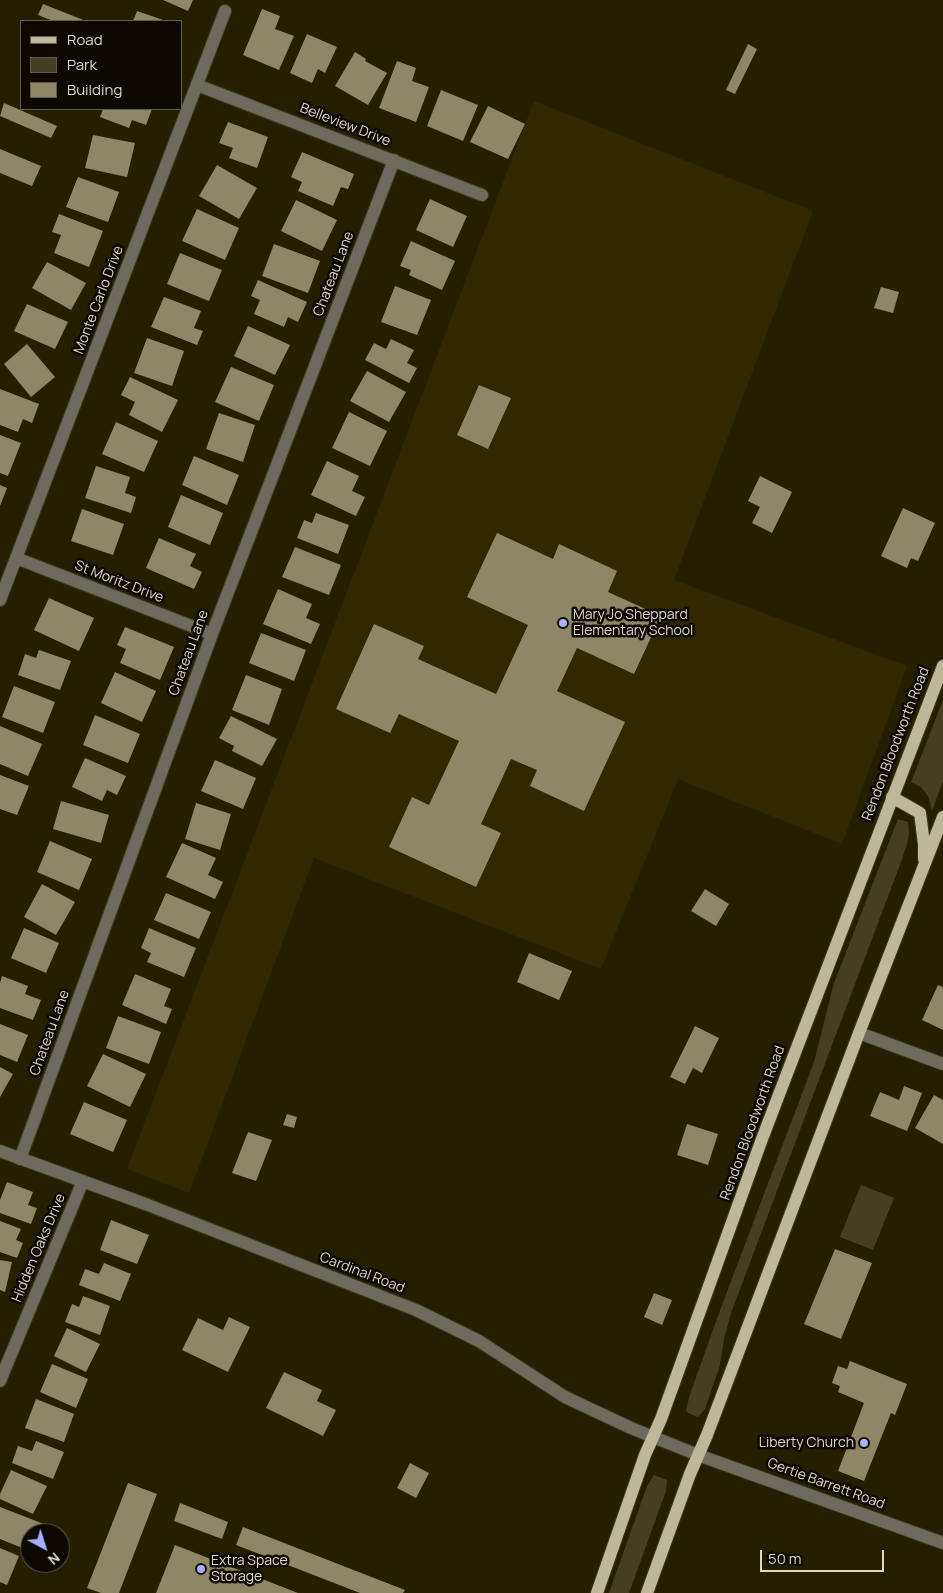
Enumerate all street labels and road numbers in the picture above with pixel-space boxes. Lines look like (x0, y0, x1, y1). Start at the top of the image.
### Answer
street label: Belleview Drive (297, 100, 393, 150)
street label: Chateau Lane (310, 229, 358, 319)
street label: Monte Carlo Drive (71, 243, 127, 357)
street label: St Moritz Drive (72, 557, 166, 607)
street label: Chateau Lane (166, 608, 212, 698)
street label: Rendon Bloodworth Road (859, 665, 933, 823)
street label: Chateau Lane (27, 988, 73, 1078)
street label: Rendon Bloodworth Road (717, 1043, 789, 1203)
street label: Hidden Oaks Drive (9, 1191, 69, 1305)
street label: Cardinal Road (317, 1249, 407, 1297)
street label: Gertie Barrett Road (765, 1455, 887, 1513)

